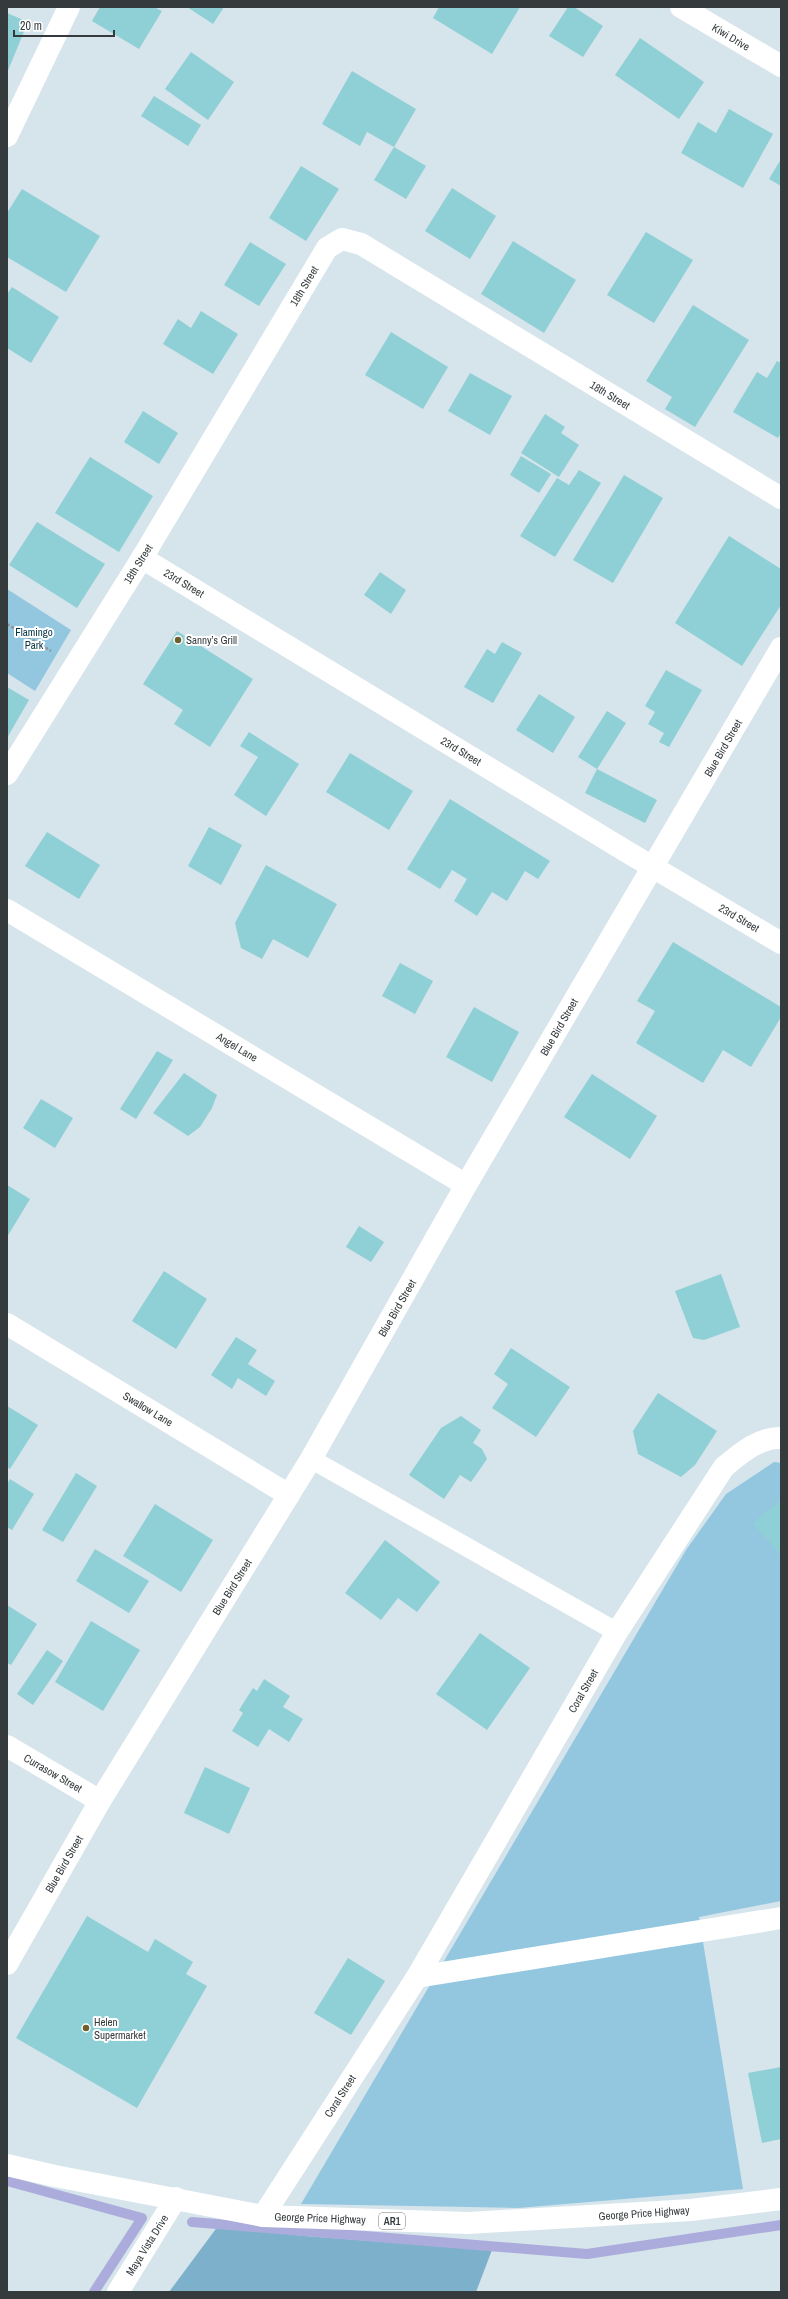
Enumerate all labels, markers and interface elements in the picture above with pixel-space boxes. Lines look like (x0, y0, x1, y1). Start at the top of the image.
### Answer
scale bar (14, 12, 114, 38)
text: 20 m (20, 18, 42, 34)
street label: Kiwi Drive (710, 20, 752, 54)
street label: 18th Street (287, 263, 322, 309)
street label: 18th Street (587, 378, 633, 413)
street label: 18th Street (120, 541, 156, 586)
street label: 23rd Street (161, 566, 207, 601)
park label: Flamingo Park (15, 625, 53, 652)
place label: Sanny’s Grill (186, 633, 237, 647)
marker: Sanny’s Grill (173, 635, 183, 645)
street label: Blue Bird Street (701, 717, 745, 779)
street label: 23rd Street (438, 734, 484, 769)
street label: 23rd Street (716, 901, 762, 935)
street label: Blue Bird Street (537, 996, 581, 1058)
street label: Angel Lane (213, 1029, 260, 1065)
street label: Blue Bird Street (375, 1277, 419, 1339)
street label: Swallow Lane (121, 1389, 175, 1429)
street label: Blue Bird Street (209, 1556, 255, 1618)
street label: Coral Street (565, 1666, 601, 1715)
street label: Currasow Street (21, 1751, 85, 1796)
street label: Blue Bird Street (42, 1833, 86, 1895)
place label: Helen Supermarket (94, 2015, 146, 2042)
marker: Helen Supermarket (81, 2023, 91, 2033)
street label: Coral Street (321, 2072, 359, 2120)
street label: George Price Highway (598, 2203, 690, 2223)
street label: George Price Highway (274, 2209, 366, 2227)
street label: Maya Vista Drive (123, 2212, 171, 2278)
road number: AR1 (379, 2213, 405, 2229)

